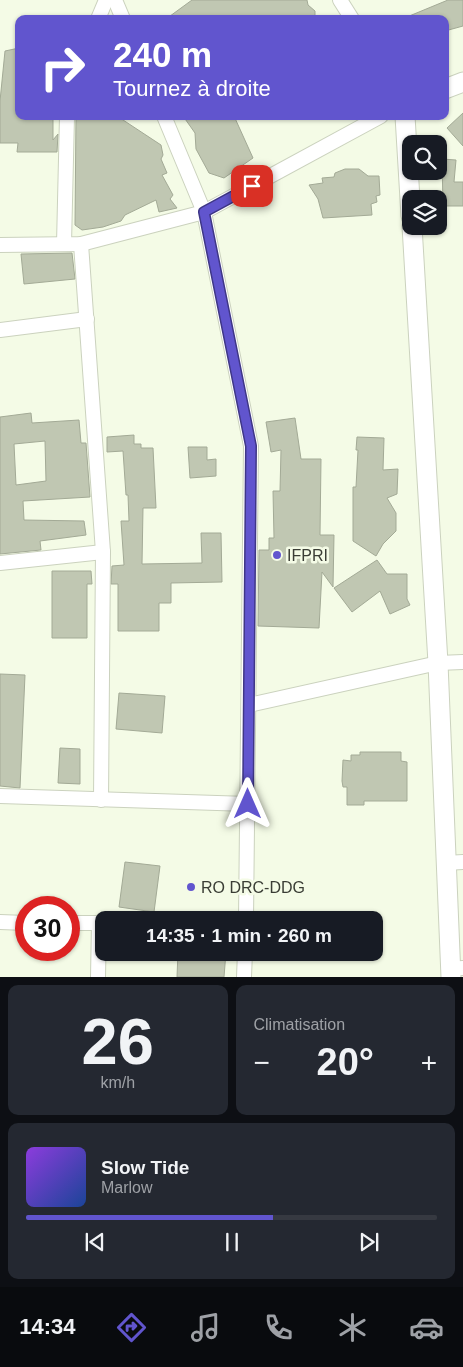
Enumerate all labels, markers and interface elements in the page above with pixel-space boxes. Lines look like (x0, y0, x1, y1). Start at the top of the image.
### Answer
icon: right (30, 35, 95, 100)
text: 240 m (113, 35, 212, 74)
text: Tournez à droite (113, 76, 271, 101)
map controls (402, 135, 447, 235)
button: search (402, 135, 447, 180)
pin (231, 165, 273, 207)
icon: arrive (238, 172, 266, 200)
button: layers (402, 190, 447, 235)
place label: IFPRI (287, 547, 328, 564)
marker: IFPRI (271, 549, 283, 561)
position arrow (221, 777, 273, 829)
place label: RO DRC-DDG (201, 879, 305, 896)
marker: RO DRC-DDG (185, 881, 197, 893)
speed limit sign: 30 (15, 896, 80, 961)
text: 14:35 · 1 min · 260 m (146, 925, 332, 946)
text: 26 (82, 1005, 154, 1078)
text: Climatisation (254, 1016, 345, 1033)
text: 20° (317, 1041, 374, 1083)
text: − (254, 1047, 270, 1078)
text: + (421, 1047, 437, 1078)
text: km/h (100, 1074, 135, 1091)
text: Slow Tide (101, 1157, 189, 1178)
text: Marlow (101, 1179, 153, 1196)
icon: previous (81, 1228, 109, 1256)
icon: pause (218, 1228, 246, 1256)
icon: next (355, 1228, 383, 1256)
icon: directions (114, 1310, 149, 1345)
icon: music (188, 1310, 223, 1345)
icon: phone (261, 1310, 296, 1345)
icon: climate (335, 1310, 370, 1345)
icon: car (409, 1310, 444, 1345)
text: 14:34 (19, 1314, 76, 1339)

